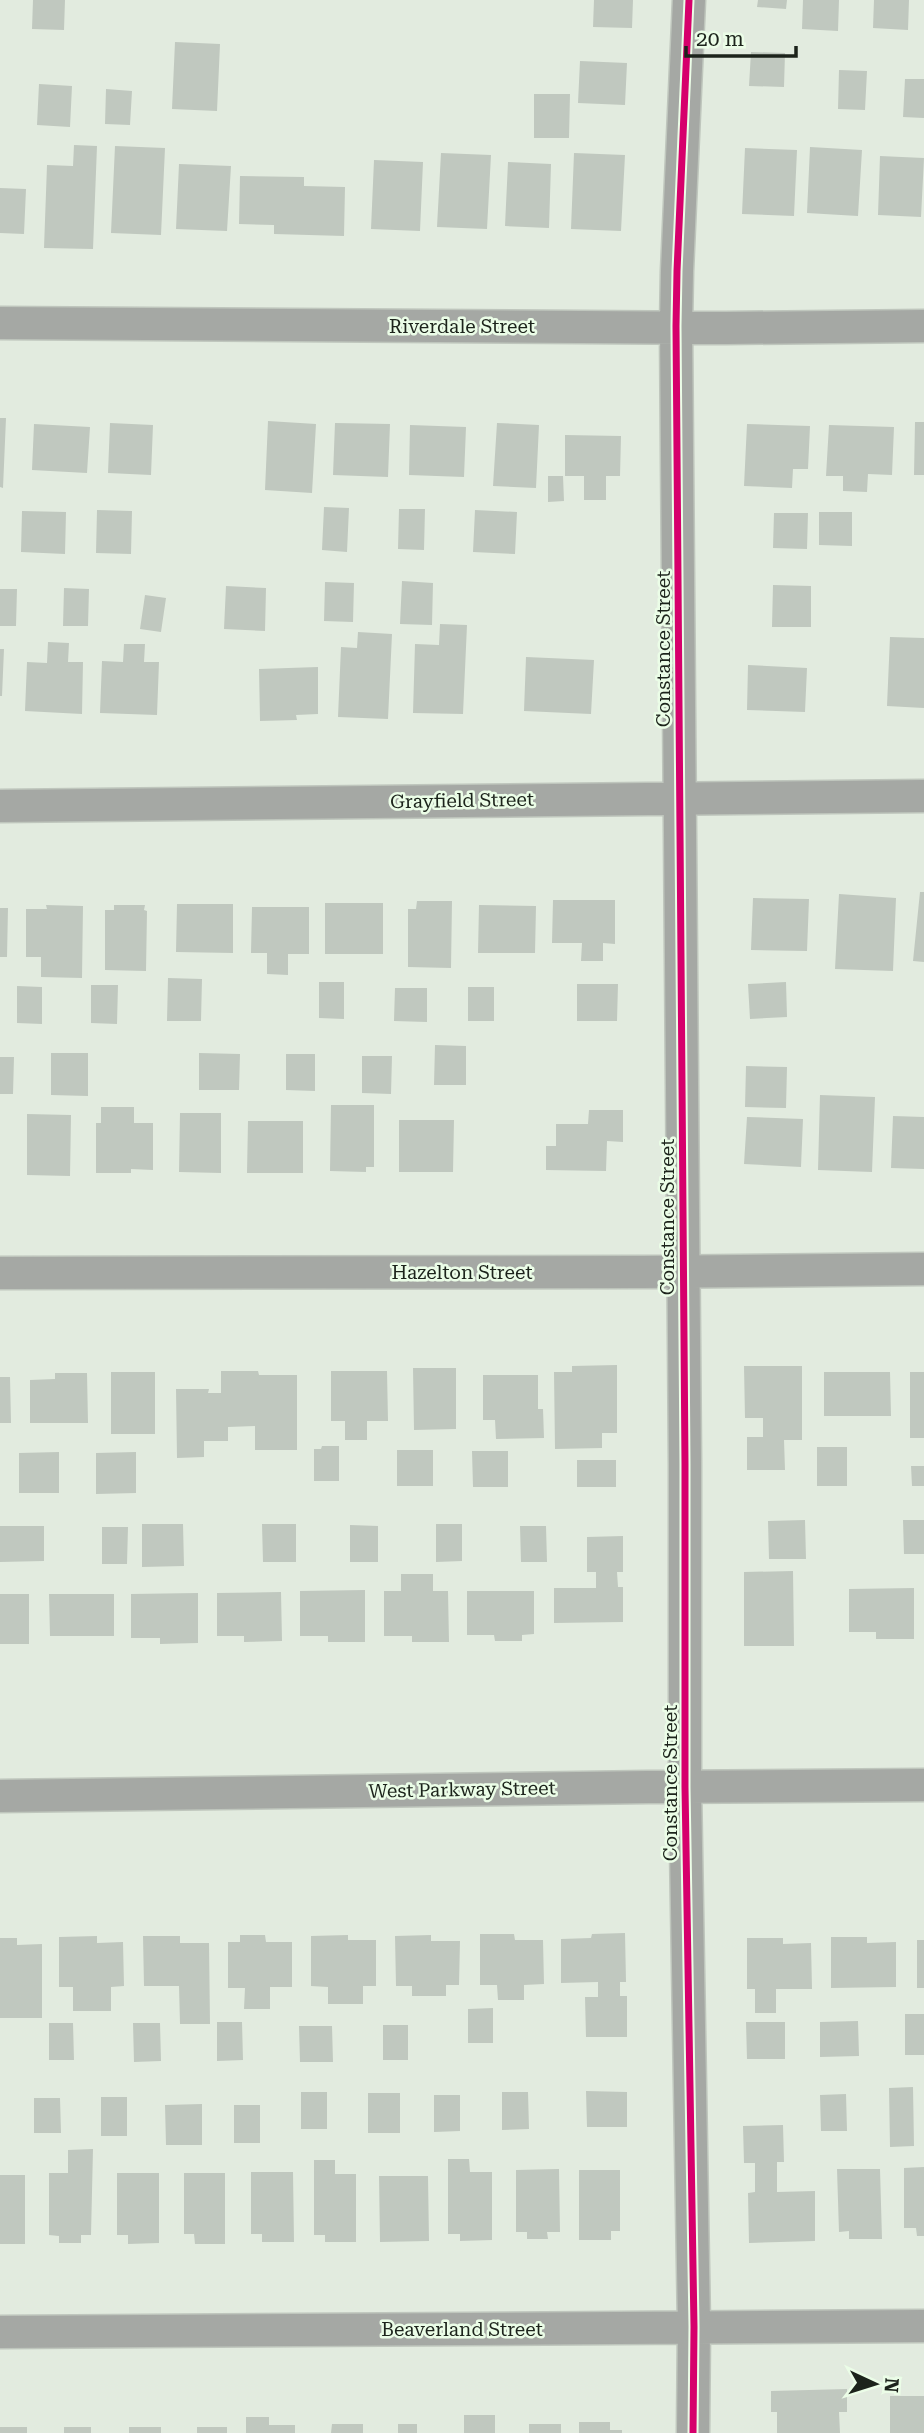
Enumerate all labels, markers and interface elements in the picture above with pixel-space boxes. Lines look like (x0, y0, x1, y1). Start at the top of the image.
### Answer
scale bar (686, 14, 796, 58)
text: 20 m (696, 27, 744, 51)
street label: Riverdale Street (389, 315, 535, 338)
street label: Constance Street (652, 571, 675, 727)
street label: Grayfield Street (390, 788, 534, 813)
street label: Constance Street (656, 1139, 679, 1295)
street label: Hazelton Street (391, 1261, 533, 1284)
street label: Constance Street (659, 1705, 682, 1861)
street label: West Parkway Street (368, 1776, 556, 1803)
street label: Beaverland Street (381, 2318, 543, 2341)
north arrow (840, 2349, 910, 2419)
text: N (879, 2377, 903, 2394)

